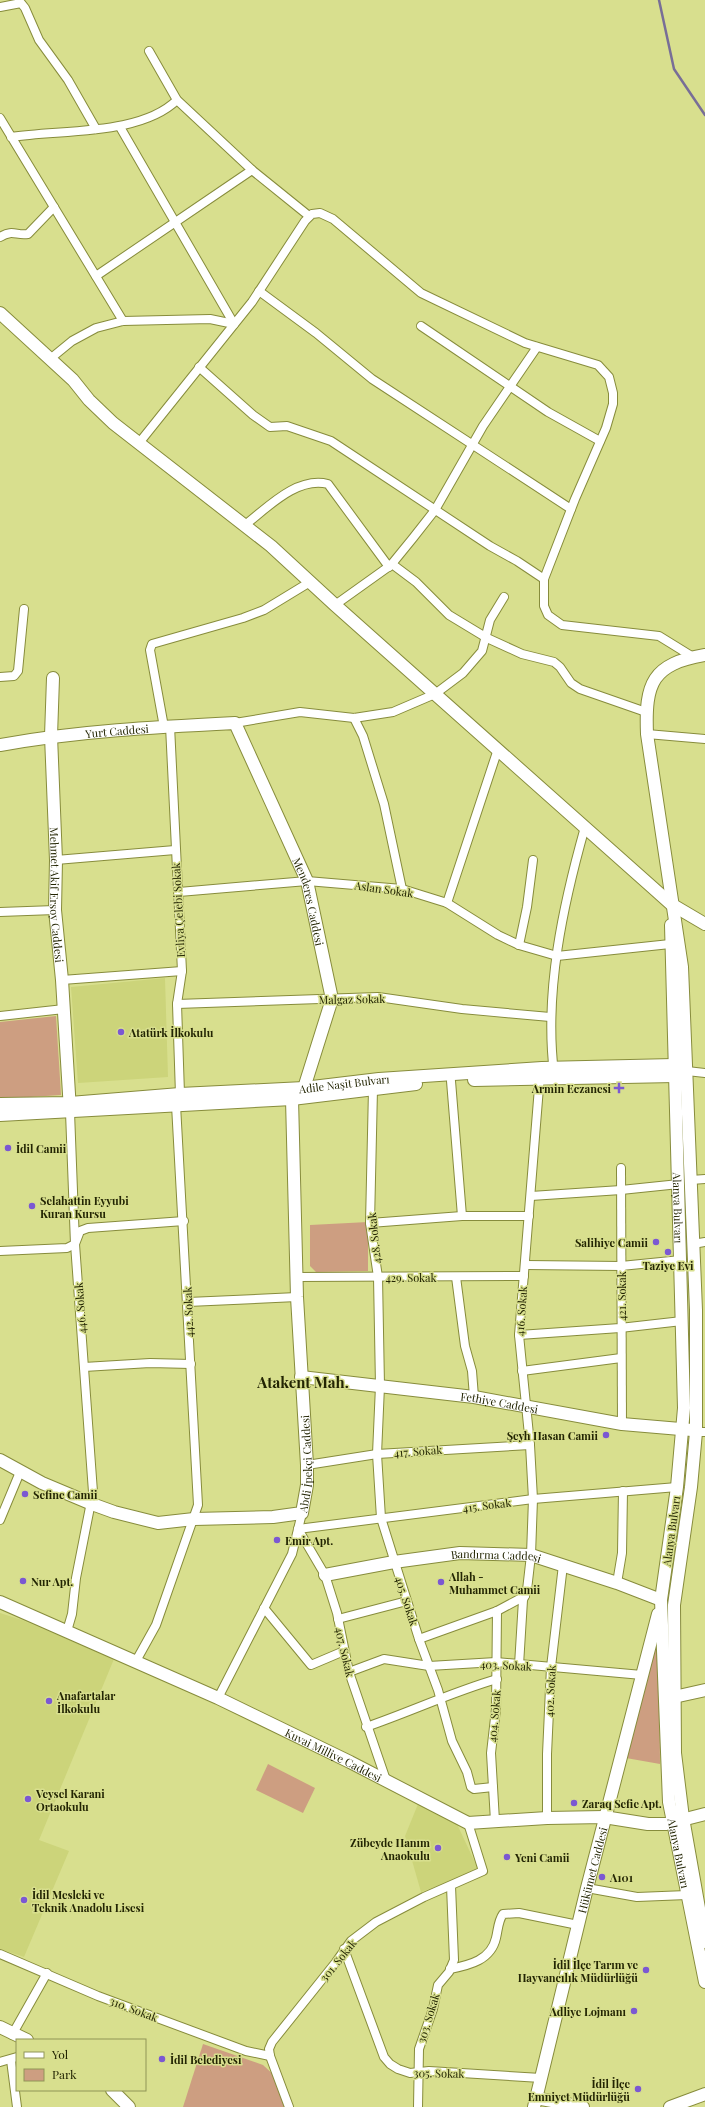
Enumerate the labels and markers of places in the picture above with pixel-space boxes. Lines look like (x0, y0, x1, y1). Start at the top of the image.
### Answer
place label: Atatürk İlkokulu (128, 1025, 214, 1040)
marker: Atatürk İlkokulu (116, 1027, 126, 1037)
place label: Armin Eczanesi (531, 1081, 612, 1096)
marker: Armin Eczanesi (614, 1083, 624, 1093)
place label: İdil Camii (16, 1141, 67, 1156)
marker: İdil Camii (3, 1143, 13, 1153)
place label: Selahattin Eyyubi Kuran Kursu (40, 1193, 129, 1221)
marker: Selahattin Eyyubi Kuran Kursu (27, 1201, 37, 1211)
place label: Salihiye Camii (575, 1235, 649, 1250)
marker: Salihiye Camii (651, 1237, 661, 1247)
marker: Taziye Evi (663, 1247, 673, 1257)
place label: Taziye Evi (642, 1258, 694, 1273)
place label: Şeyh Hasan Camii (507, 1428, 599, 1443)
marker: Şeyh Hasan Camii (601, 1430, 611, 1440)
place label: Sefine Camii (33, 1487, 98, 1502)
marker: Sefine Camii (20, 1489, 30, 1499)
place label: Emir Apt. (285, 1533, 333, 1548)
marker: Emir Apt. (272, 1535, 282, 1545)
place label: Allah - Muhammet Camii (448, 1569, 541, 1597)
place label: Nur Apt. (31, 1574, 73, 1589)
marker: Nur Apt. (18, 1576, 28, 1586)
marker: Allah - Muhammet Camii (436, 1577, 446, 1587)
place label: Anafartalar İlkokulu (56, 1688, 116, 1716)
marker: Anafartalar İlkokulu (44, 1696, 54, 1706)
place label: Veysel Karani Ortaokulu (35, 1786, 105, 1814)
marker: Veysel Karani Ortaokulu (23, 1794, 33, 1804)
place label: Zaraq Sefie Apt. (582, 1796, 662, 1811)
marker: Zaraq Sefie Apt. (569, 1798, 579, 1808)
place label: Zübeyde Hanım Anaokulu (350, 1835, 430, 1863)
marker: Zübeyde Hanım Anaokulu (433, 1843, 443, 1853)
place label: Yeni Camii (514, 1850, 570, 1865)
marker: Yeni Camii (502, 1852, 512, 1862)
place label: A101 (609, 1870, 633, 1885)
marker: A101 (597, 1872, 607, 1882)
place label: İdil Mesleki ve Teknik Anadolu Lisesi (32, 1887, 145, 1915)
marker: İdil Mesleki ve Teknik Anadolu Lisesi (19, 1895, 29, 1905)
place label: İdil İlçe Tarım ve Hayvancılık Müdürlüğü (518, 1957, 638, 1985)
marker: İdil İlçe Tarım ve Hayvancılık Müdürlüğü (641, 1965, 651, 1975)
place label: Adliye Lojmanı (549, 2004, 627, 2019)
marker: Adliye Lojmanı (629, 2006, 639, 2016)
place label: İdil Belediyesi (170, 2052, 242, 2067)
marker: İdil Belediyesi (157, 2054, 167, 2064)
place label: İdil İlçe Emniyet Müdürlüğü (528, 2076, 630, 2104)
marker: İdil İlçe Emniyet Müdürlüğü (633, 2084, 643, 2094)

